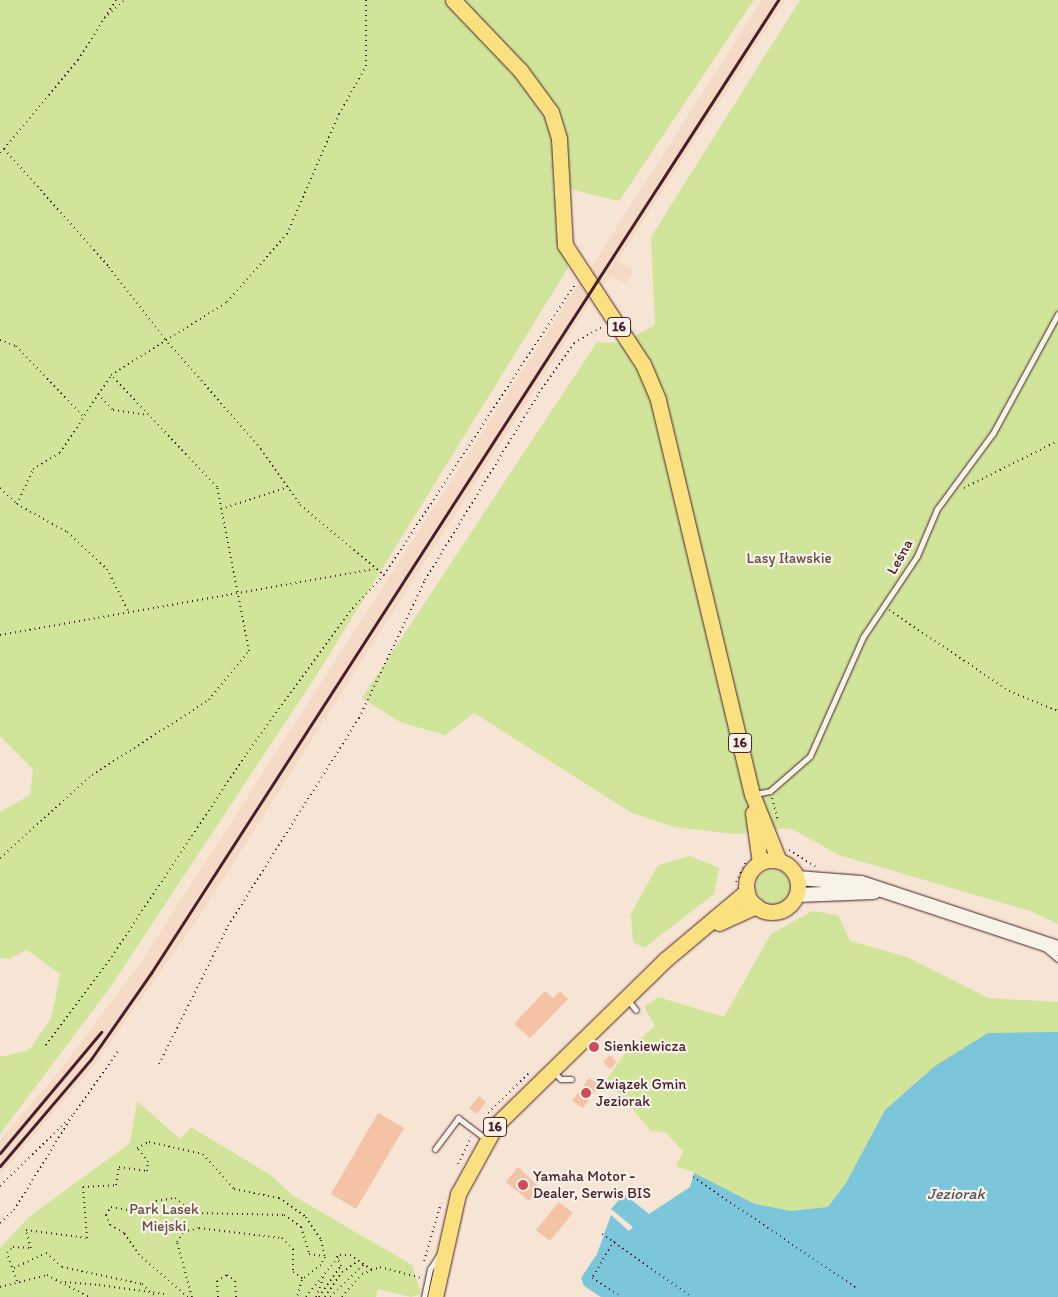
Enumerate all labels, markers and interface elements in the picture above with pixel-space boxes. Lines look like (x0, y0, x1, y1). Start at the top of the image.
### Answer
road number: 16 (606, 316, 632, 338)
street label: Leśna (883, 536, 917, 578)
park label: Lasy Iławskie (746, 550, 832, 568)
road number: 16 (728, 731, 752, 754)
place label: Sienkiewicza (604, 1038, 686, 1056)
marker: Sienkiewicza (588, 1041, 600, 1053)
place label: Związek Gmin Jeziorak (596, 1075, 686, 1110)
marker: Związek Gmin Jeziorak (580, 1087, 592, 1099)
road number: 16 (482, 1116, 508, 1138)
place label: Yamaha Motor - Dealer, Serwis BIS (533, 1167, 651, 1202)
marker: Yamaha Motor - Dealer, Serwis BIS (517, 1179, 529, 1191)
water label: Jeziorak (927, 1184, 985, 1204)
park label: Park Lasek Miejski (129, 1200, 199, 1235)

